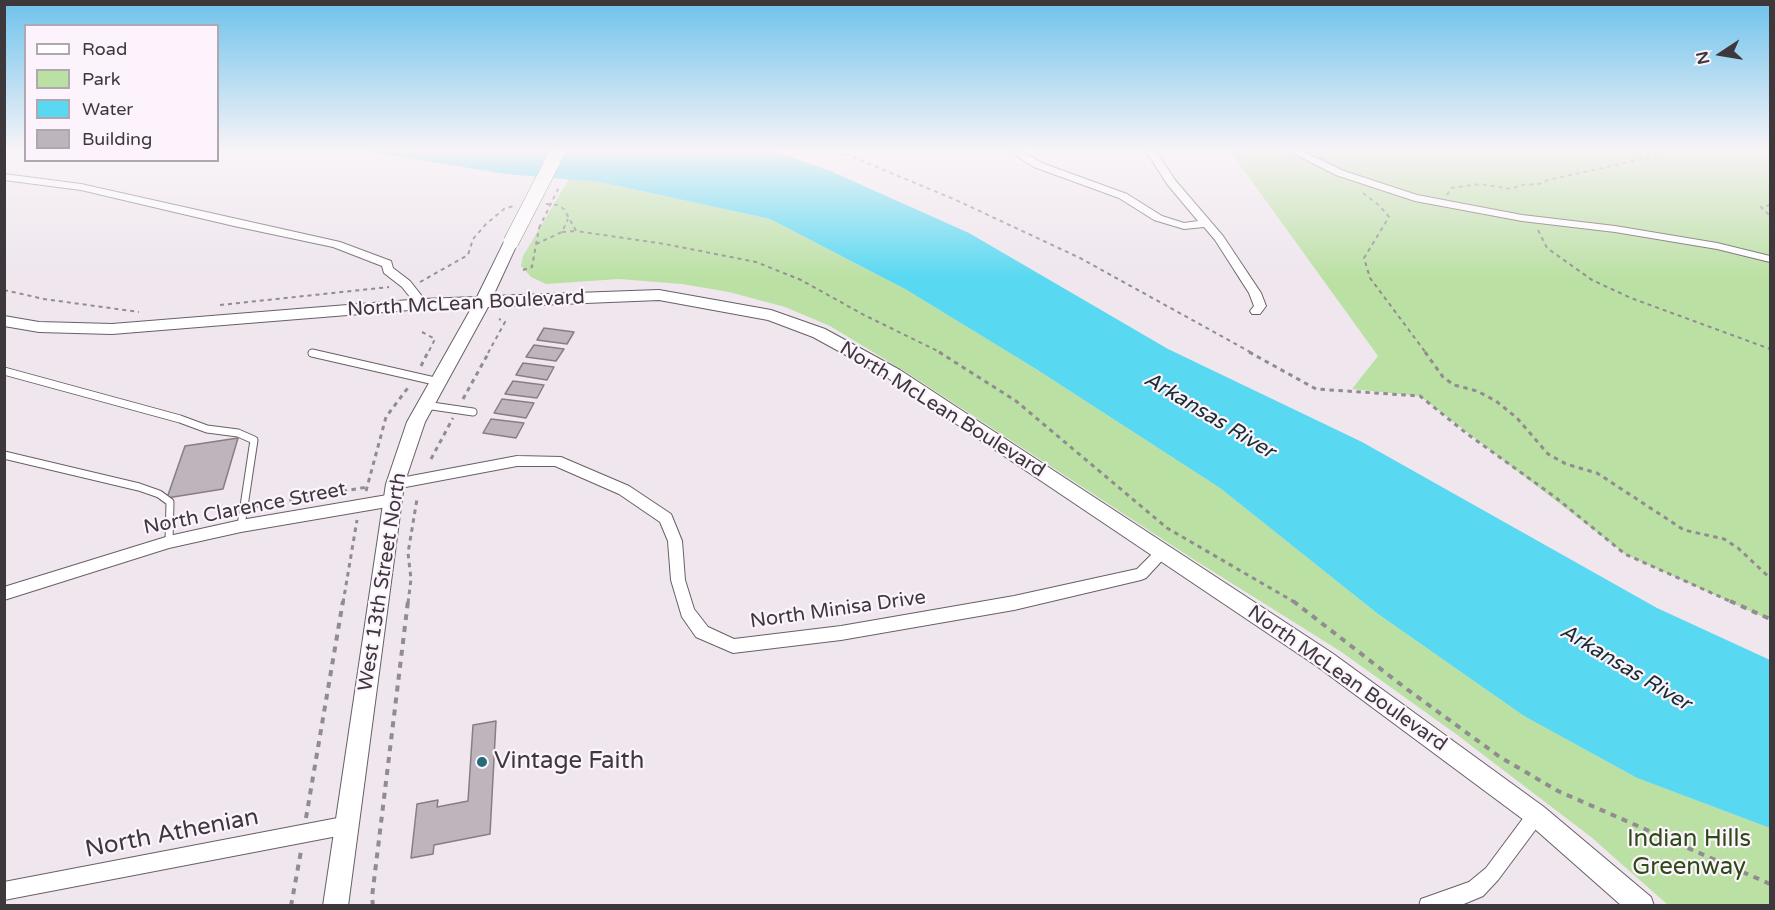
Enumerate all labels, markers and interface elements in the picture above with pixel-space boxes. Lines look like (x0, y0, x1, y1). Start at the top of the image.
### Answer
legend (24, 24, 219, 162)
north arrow (1691, 24, 1751, 84)
text: Road (82, 38, 127, 60)
text: N (1692, 49, 1715, 66)
text: Park (82, 68, 120, 90)
text: Water (82, 98, 133, 120)
text: Building (82, 128, 152, 150)
street label: North McLean Boulevard (347, 286, 585, 322)
street label: North McLean Boulevard (835, 337, 1049, 483)
water label: Arkansas River (1139, 367, 1279, 465)
street label: West 13th Street North (354, 471, 412, 693)
street label: North Clarence Street (142, 478, 348, 540)
street label: North Minisa Drive (749, 586, 927, 634)
street label: North McLean Boulevard (1243, 601, 1451, 757)
water label: Arkansas River (1555, 619, 1695, 717)
place label: Vintage Faith (494, 748, 644, 776)
marker: Vintage Faith (475, 755, 489, 769)
street label: North Athenian (83, 803, 261, 865)
park label: Indian Hills Greenway (1627, 826, 1751, 882)

